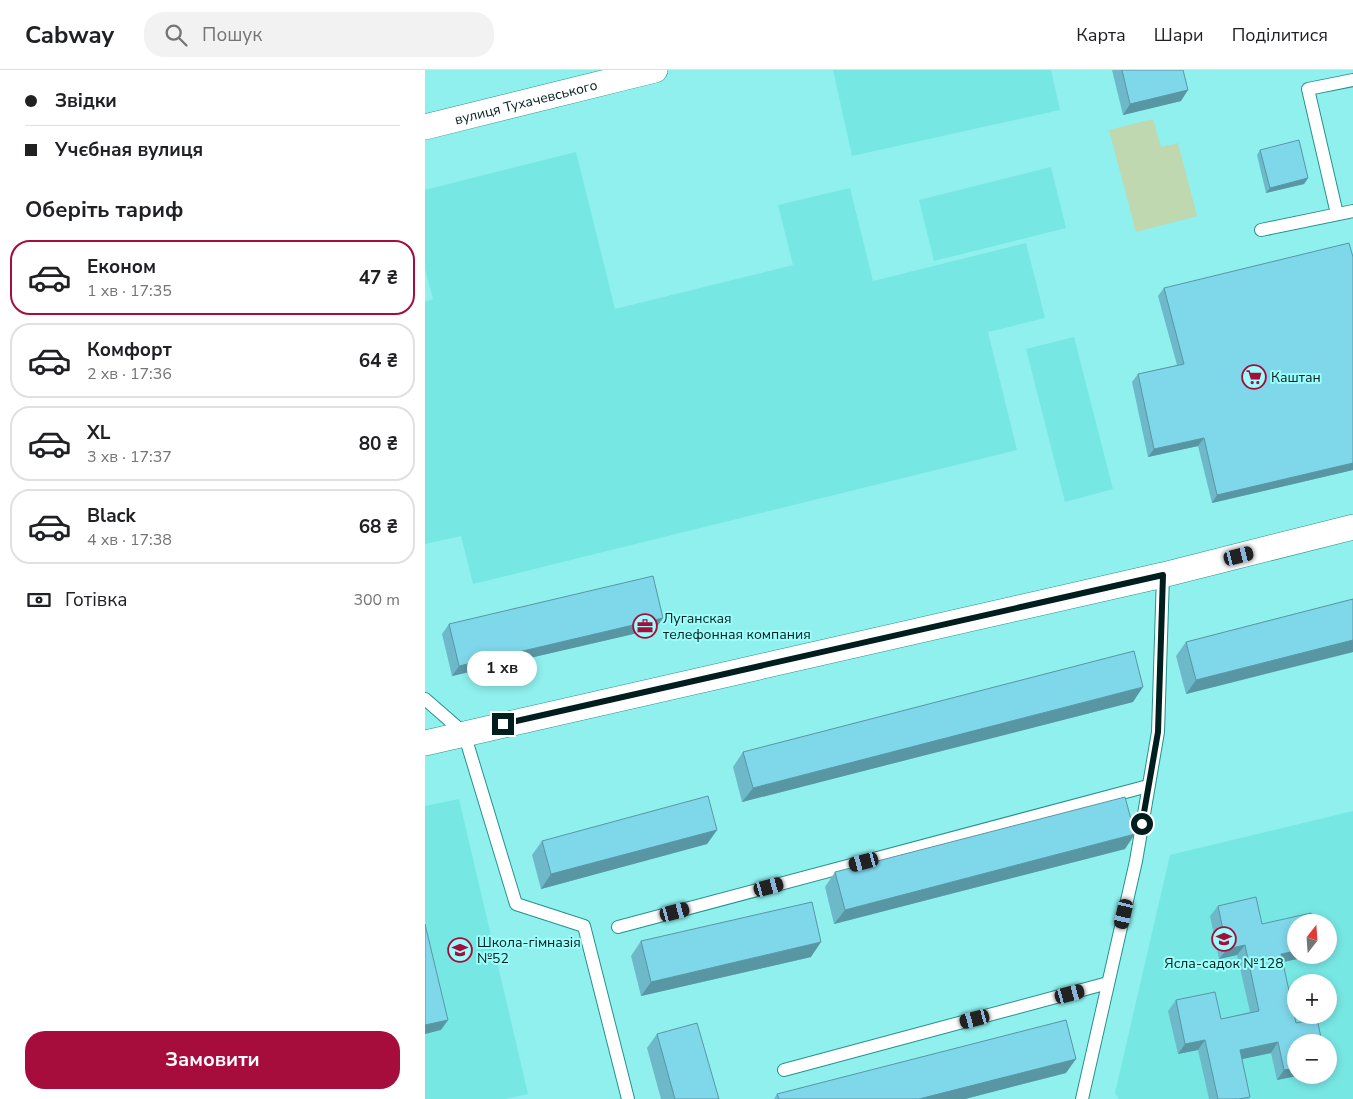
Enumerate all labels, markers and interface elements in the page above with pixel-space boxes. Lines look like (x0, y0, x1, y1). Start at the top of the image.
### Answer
search box (144, 12, 494, 57)
text: Cabway (25, 19, 114, 51)
icon: search (162, 21, 190, 49)
text: Пошук (202, 22, 262, 48)
text: Карта (1076, 23, 1126, 47)
text: Шари (1154, 23, 1204, 47)
text: Поділитися (1232, 23, 1328, 47)
street label: вулиця Тухачевського (453, 76, 600, 129)
text: Звідки (55, 88, 117, 114)
text: Учєбная вулиця (55, 137, 203, 163)
text: Оберіть тариф (25, 195, 183, 225)
text: Економ (87, 254, 156, 280)
icon: car (27, 255, 72, 300)
text: 47 ₴ (359, 265, 398, 291)
text: 1 хв · 17:35 (87, 280, 172, 302)
text: Комфорт (87, 337, 172, 363)
icon: car (27, 338, 72, 383)
text: 64 ₴ (359, 348, 398, 374)
text: 2 хв · 17:36 (87, 363, 172, 385)
supermarket icon: Каштан (1241, 364, 1267, 390)
place label: Каштан (1271, 368, 1321, 387)
text: XL (87, 420, 110, 446)
icon: car (27, 421, 72, 466)
text: 80 ₴ (359, 431, 398, 457)
text: 3 хв · 17:37 (87, 446, 172, 468)
text: Black (87, 503, 136, 529)
icon: car (27, 504, 72, 549)
text: 68 ₴ (359, 514, 398, 540)
text: 4 хв · 17:38 (87, 529, 172, 551)
car (1222, 545, 1255, 567)
icon: cash (25, 586, 53, 614)
text: Готівка (65, 587, 127, 613)
text: 300 m (353, 589, 400, 611)
place label: Луганская телефонная компания (663, 609, 811, 644)
office icon: Луганская телефонная компания (632, 613, 658, 639)
callout: 1 хв (468, 652, 538, 686)
text: 1 хв (486, 657, 518, 679)
route end (492, 713, 514, 735)
route start (1131, 813, 1153, 835)
car (847, 851, 880, 873)
car (752, 876, 785, 898)
car (1113, 898, 1134, 930)
car (658, 901, 691, 923)
north arrow (1287, 914, 1337, 964)
map controls (1287, 914, 1337, 1084)
school or university icon: Ясла-садок №128 (1211, 926, 1237, 952)
place label: Школа-гімназія №52 (477, 933, 581, 968)
school or university icon: Школа-гімназія №52 (447, 937, 473, 963)
place label: Ясла-садок №128 (1164, 954, 1284, 973)
button: + (1287, 974, 1337, 1024)
car (1053, 983, 1086, 1005)
car (958, 1008, 991, 1030)
button: Замовити (25, 1031, 400, 1089)
button: − (1287, 1034, 1337, 1084)

